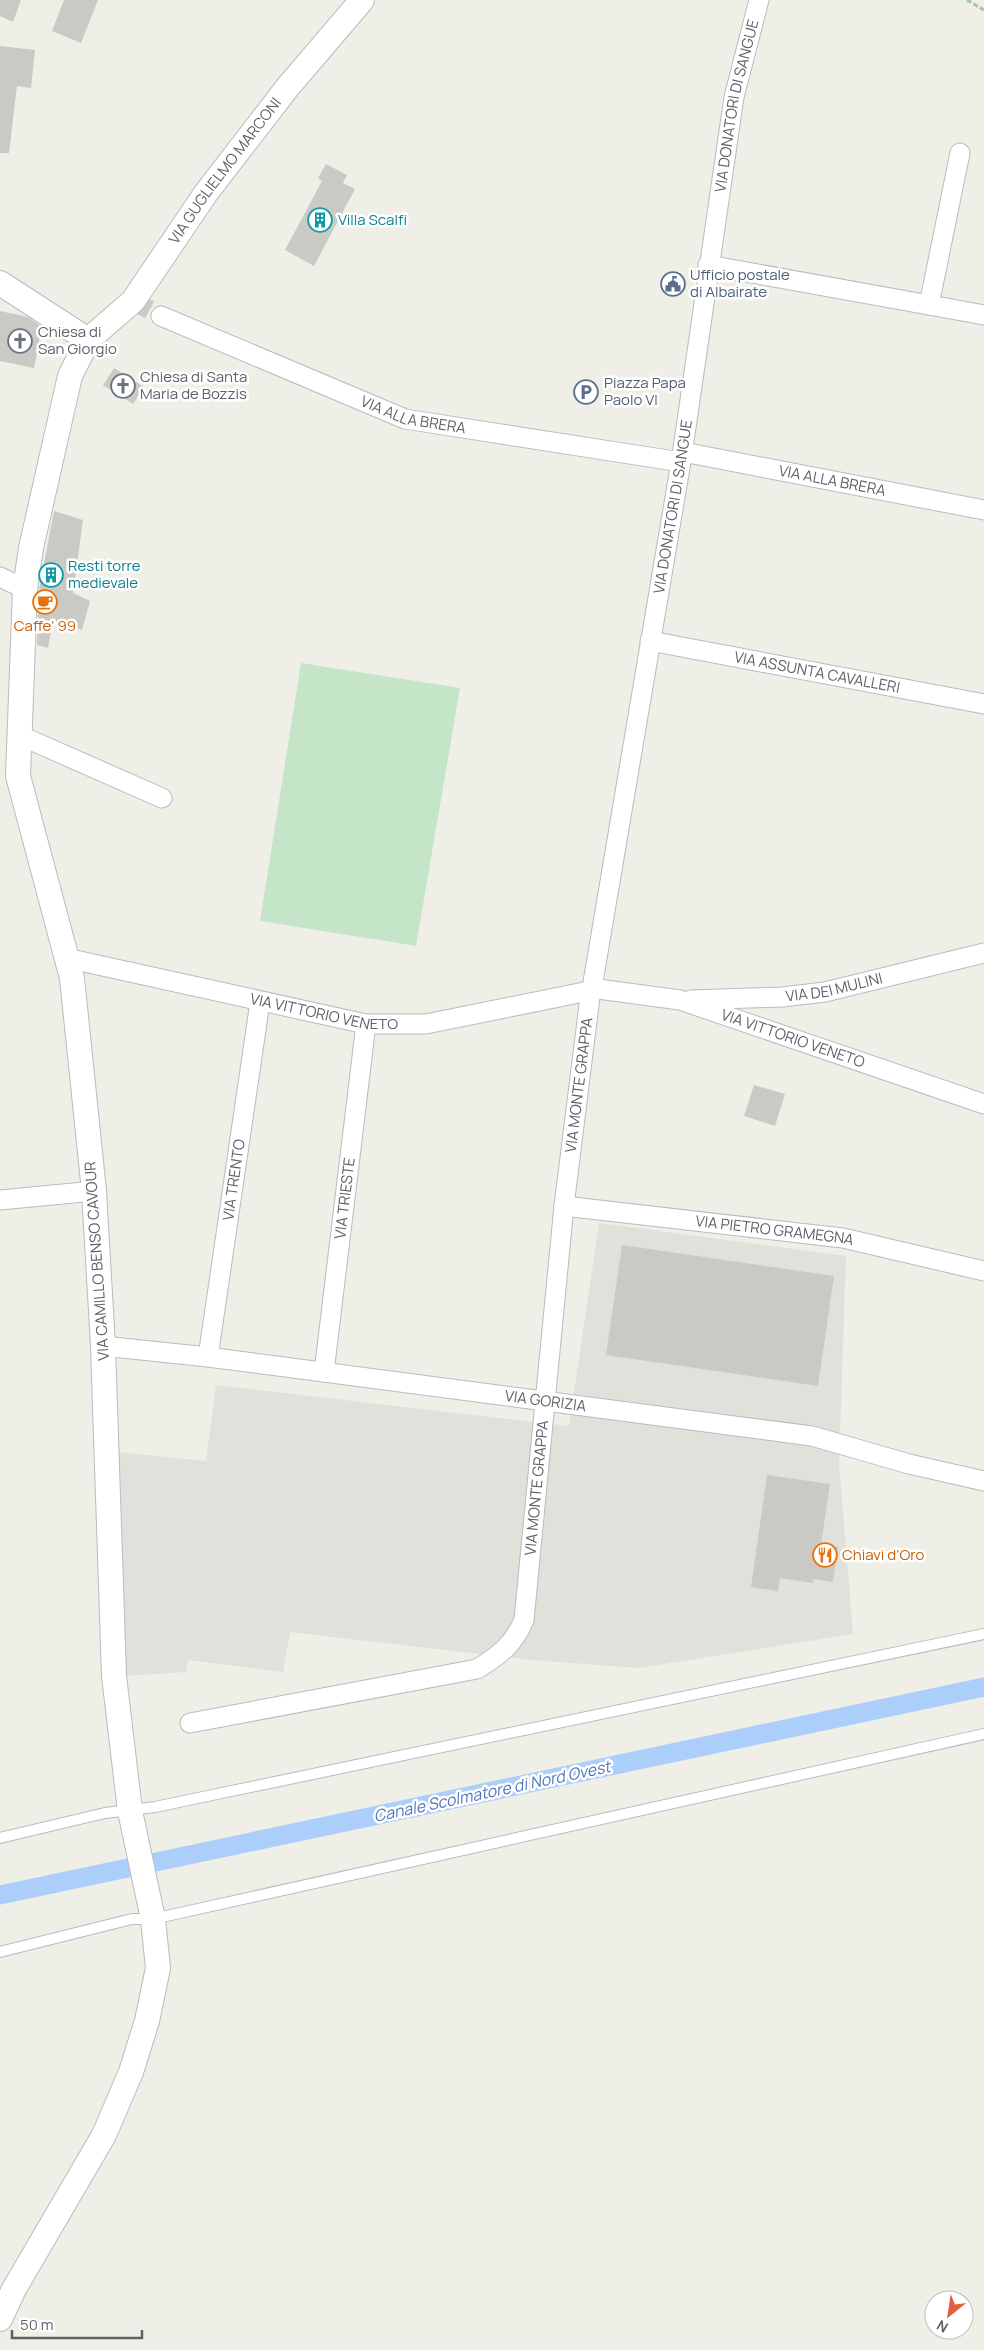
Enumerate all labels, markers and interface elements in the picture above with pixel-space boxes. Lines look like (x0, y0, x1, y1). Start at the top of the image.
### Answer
street label: VIA DONATORI DI SANGUE (709, 17, 764, 194)
street label: VIA GUGLIELMO MARCONI (163, 93, 286, 248)
building icon: Villa Scalfi (307, 207, 333, 233)
place label: Villa Scalfi (338, 209, 407, 230)
place label: Ufficio postale di Albairate (690, 264, 790, 302)
public building icon: Ufficio postale di Albairate (660, 271, 686, 297)
place label: Chiesa di San Giorgio (38, 321, 117, 359)
church icon: Chiesa di San Giorgio (7, 328, 33, 354)
place label: Chiesa di Santa Maria de Bozzis (140, 366, 247, 404)
place label: Piazza Papa Paolo VI (604, 372, 686, 410)
church icon: Chiesa di Santa Maria de Bozzis (110, 373, 136, 399)
parking icon: Piazza Papa Paolo VI (573, 379, 599, 405)
street label: VIA ALLA BRERA (358, 391, 468, 438)
street label: VIA DONATORI DI SANGUE (648, 418, 697, 595)
street label: VIA ALLA BRERA (777, 460, 888, 501)
place label: Resti torre medievale (68, 555, 141, 593)
building icon: Resti torre medievale (38, 562, 64, 588)
cafe icon: Caffe' 99 (32, 589, 58, 615)
place label: Caffe' 99 (14, 615, 76, 636)
street label: VIA ASSUNTA CAVALLERI (732, 646, 902, 698)
street label: VIA DEI MULINI (784, 967, 885, 1006)
street label: VIA VITTORIO VENETO (248, 988, 398, 1035)
street label: VIA VITTORIO VENETO (718, 1004, 868, 1072)
street label: VIA MONTE GRAPPA (560, 1016, 597, 1154)
street label: VIA TRENTO (217, 1138, 250, 1222)
street label: VIA TRIESTE (329, 1156, 360, 1240)
street label: VIA CAMILLO BENSO CAVOUR (79, 1161, 114, 1361)
street label: VIA PIETRO GRAMEGNA (694, 1210, 856, 1250)
street label: VIA GORIZIA (504, 1385, 588, 1416)
street label: VIA MONTE GRAPPA (519, 1419, 553, 1556)
restaurant icon: Chiavi d'Oro (812, 1542, 838, 1568)
place label: Chiavi d'Oro (842, 1544, 924, 1565)
water label: Canale Scolmatore di Nord Ovest (372, 1755, 614, 1827)
north arrow (924, 2290, 974, 2340)
scale bar (12, 2308, 142, 2340)
text: 50 m (20, 2314, 54, 2335)
text: N (933, 2316, 951, 2337)

